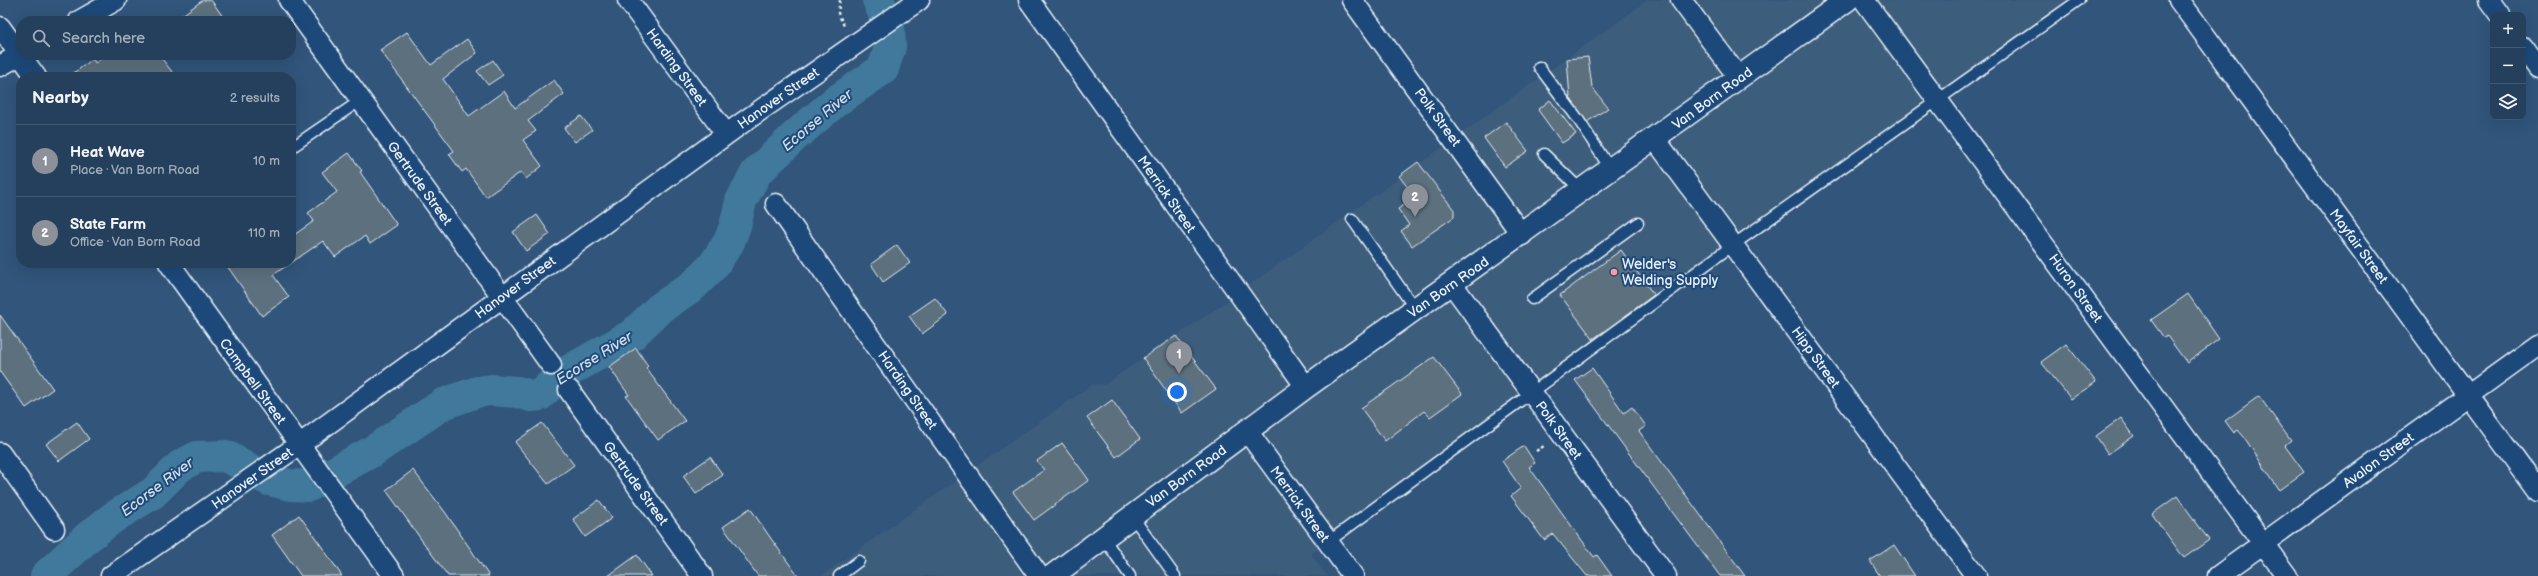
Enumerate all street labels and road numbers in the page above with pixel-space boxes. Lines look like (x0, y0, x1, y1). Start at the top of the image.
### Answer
street label: Harding Street (643, 25, 711, 110)
street label: Hanover Street (734, 64, 823, 133)
street label: Van Born Road (1669, 64, 1756, 133)
street label: Polk Street (1411, 85, 1465, 150)
street label: Gertrude Street (383, 138, 456, 229)
street label: Merrick Street (1134, 153, 1200, 237)
street label: Mayfair Street (2326, 206, 2392, 288)
street label: Huron Street (2045, 251, 2107, 326)
street label: Hanover Street (472, 252, 560, 322)
street label: Van Born Road (1404, 253, 1492, 322)
street label: Hipp Street (1788, 323, 1844, 392)
street label: Campbell Street (216, 335, 290, 428)
street label: Harding Street (874, 348, 941, 433)
street label: Polk Street (1532, 398, 1586, 463)
street label: Avalon Street (2340, 429, 2418, 492)
street label: Gertrude Street (599, 438, 672, 529)
street label: Van Born Road (1143, 442, 1230, 511)
street label: Hanover Street (208, 444, 297, 513)
street label: Merrick Street (1266, 463, 1333, 546)

